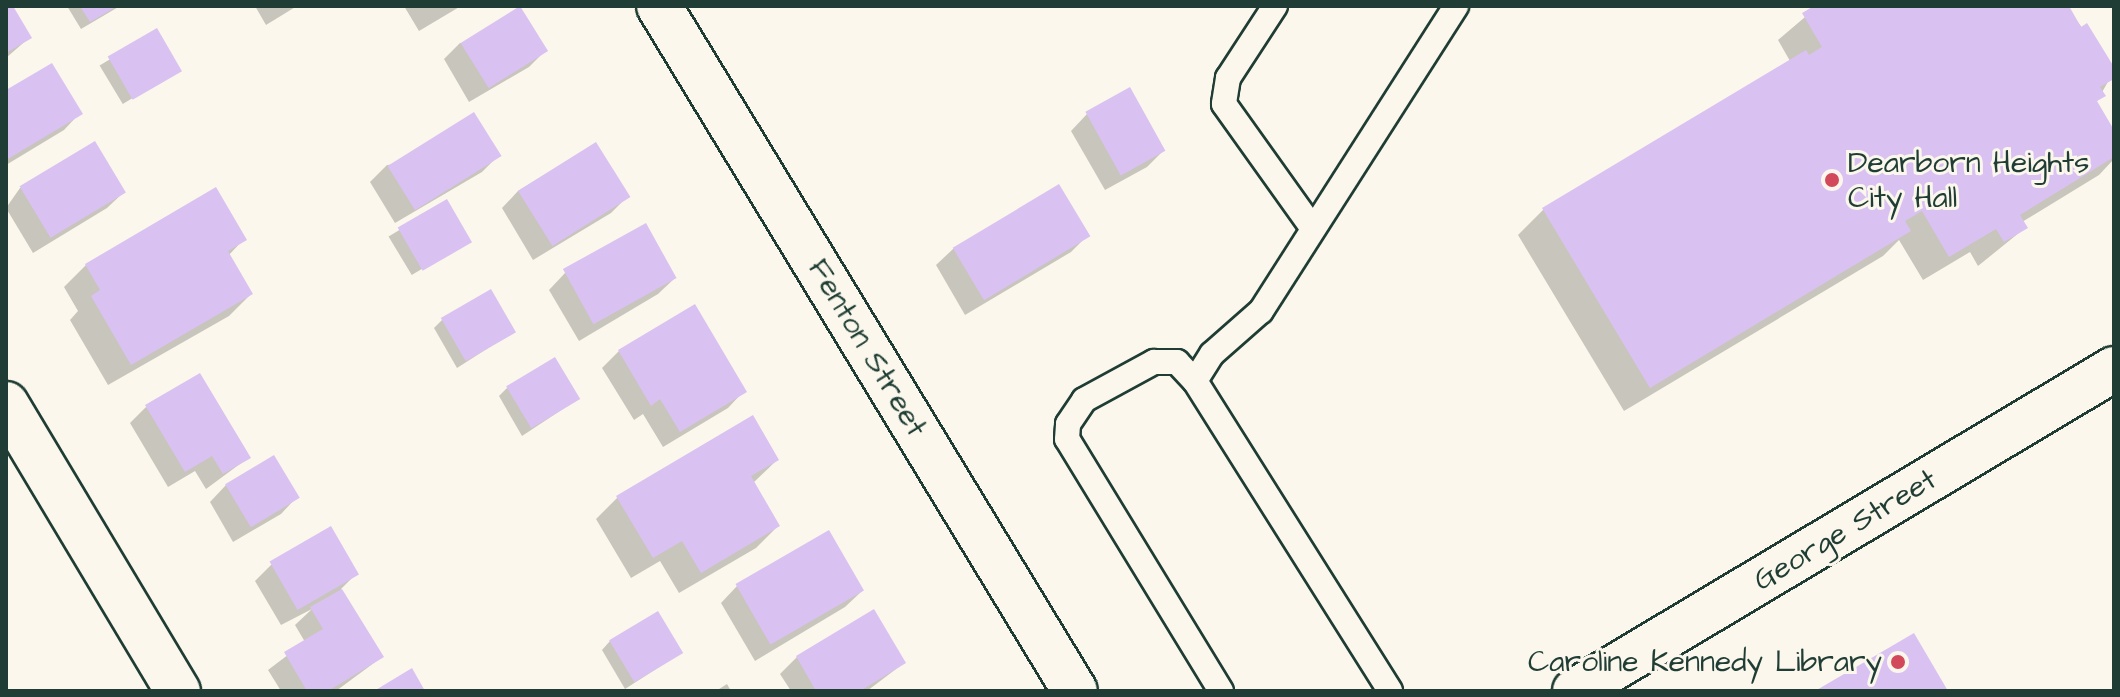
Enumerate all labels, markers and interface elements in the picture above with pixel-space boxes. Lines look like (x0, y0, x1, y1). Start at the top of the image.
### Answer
place label: Dearborn Heights City Hall (1848, 145, 2089, 216)
marker: Dearborn Heights City Hall (1823, 171, 1841, 189)
street label: Fenton Street (800, 253, 934, 443)
street label: George Street (1747, 461, 1943, 599)
place label: Caroline Kennedy Library (1528, 644, 1882, 680)
marker: Caroline Kennedy Library (1889, 653, 1907, 671)

